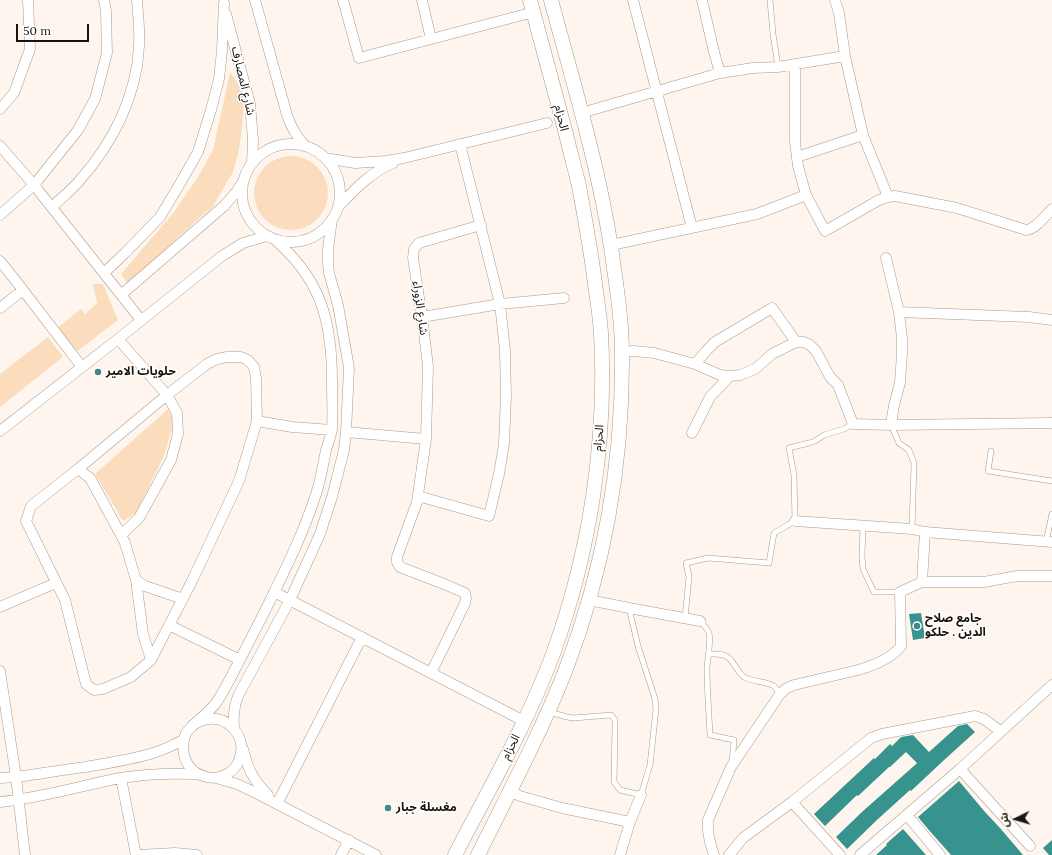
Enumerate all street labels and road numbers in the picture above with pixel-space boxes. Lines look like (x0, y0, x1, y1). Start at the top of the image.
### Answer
street label: شارع المصارف (228, 45, 258, 117)
street label: الحزام (551, 103, 571, 133)
street label: شارع الزوراء (409, 280, 431, 336)
street label: الحزام (591, 424, 607, 452)
street label: الحزام (499, 732, 523, 762)

